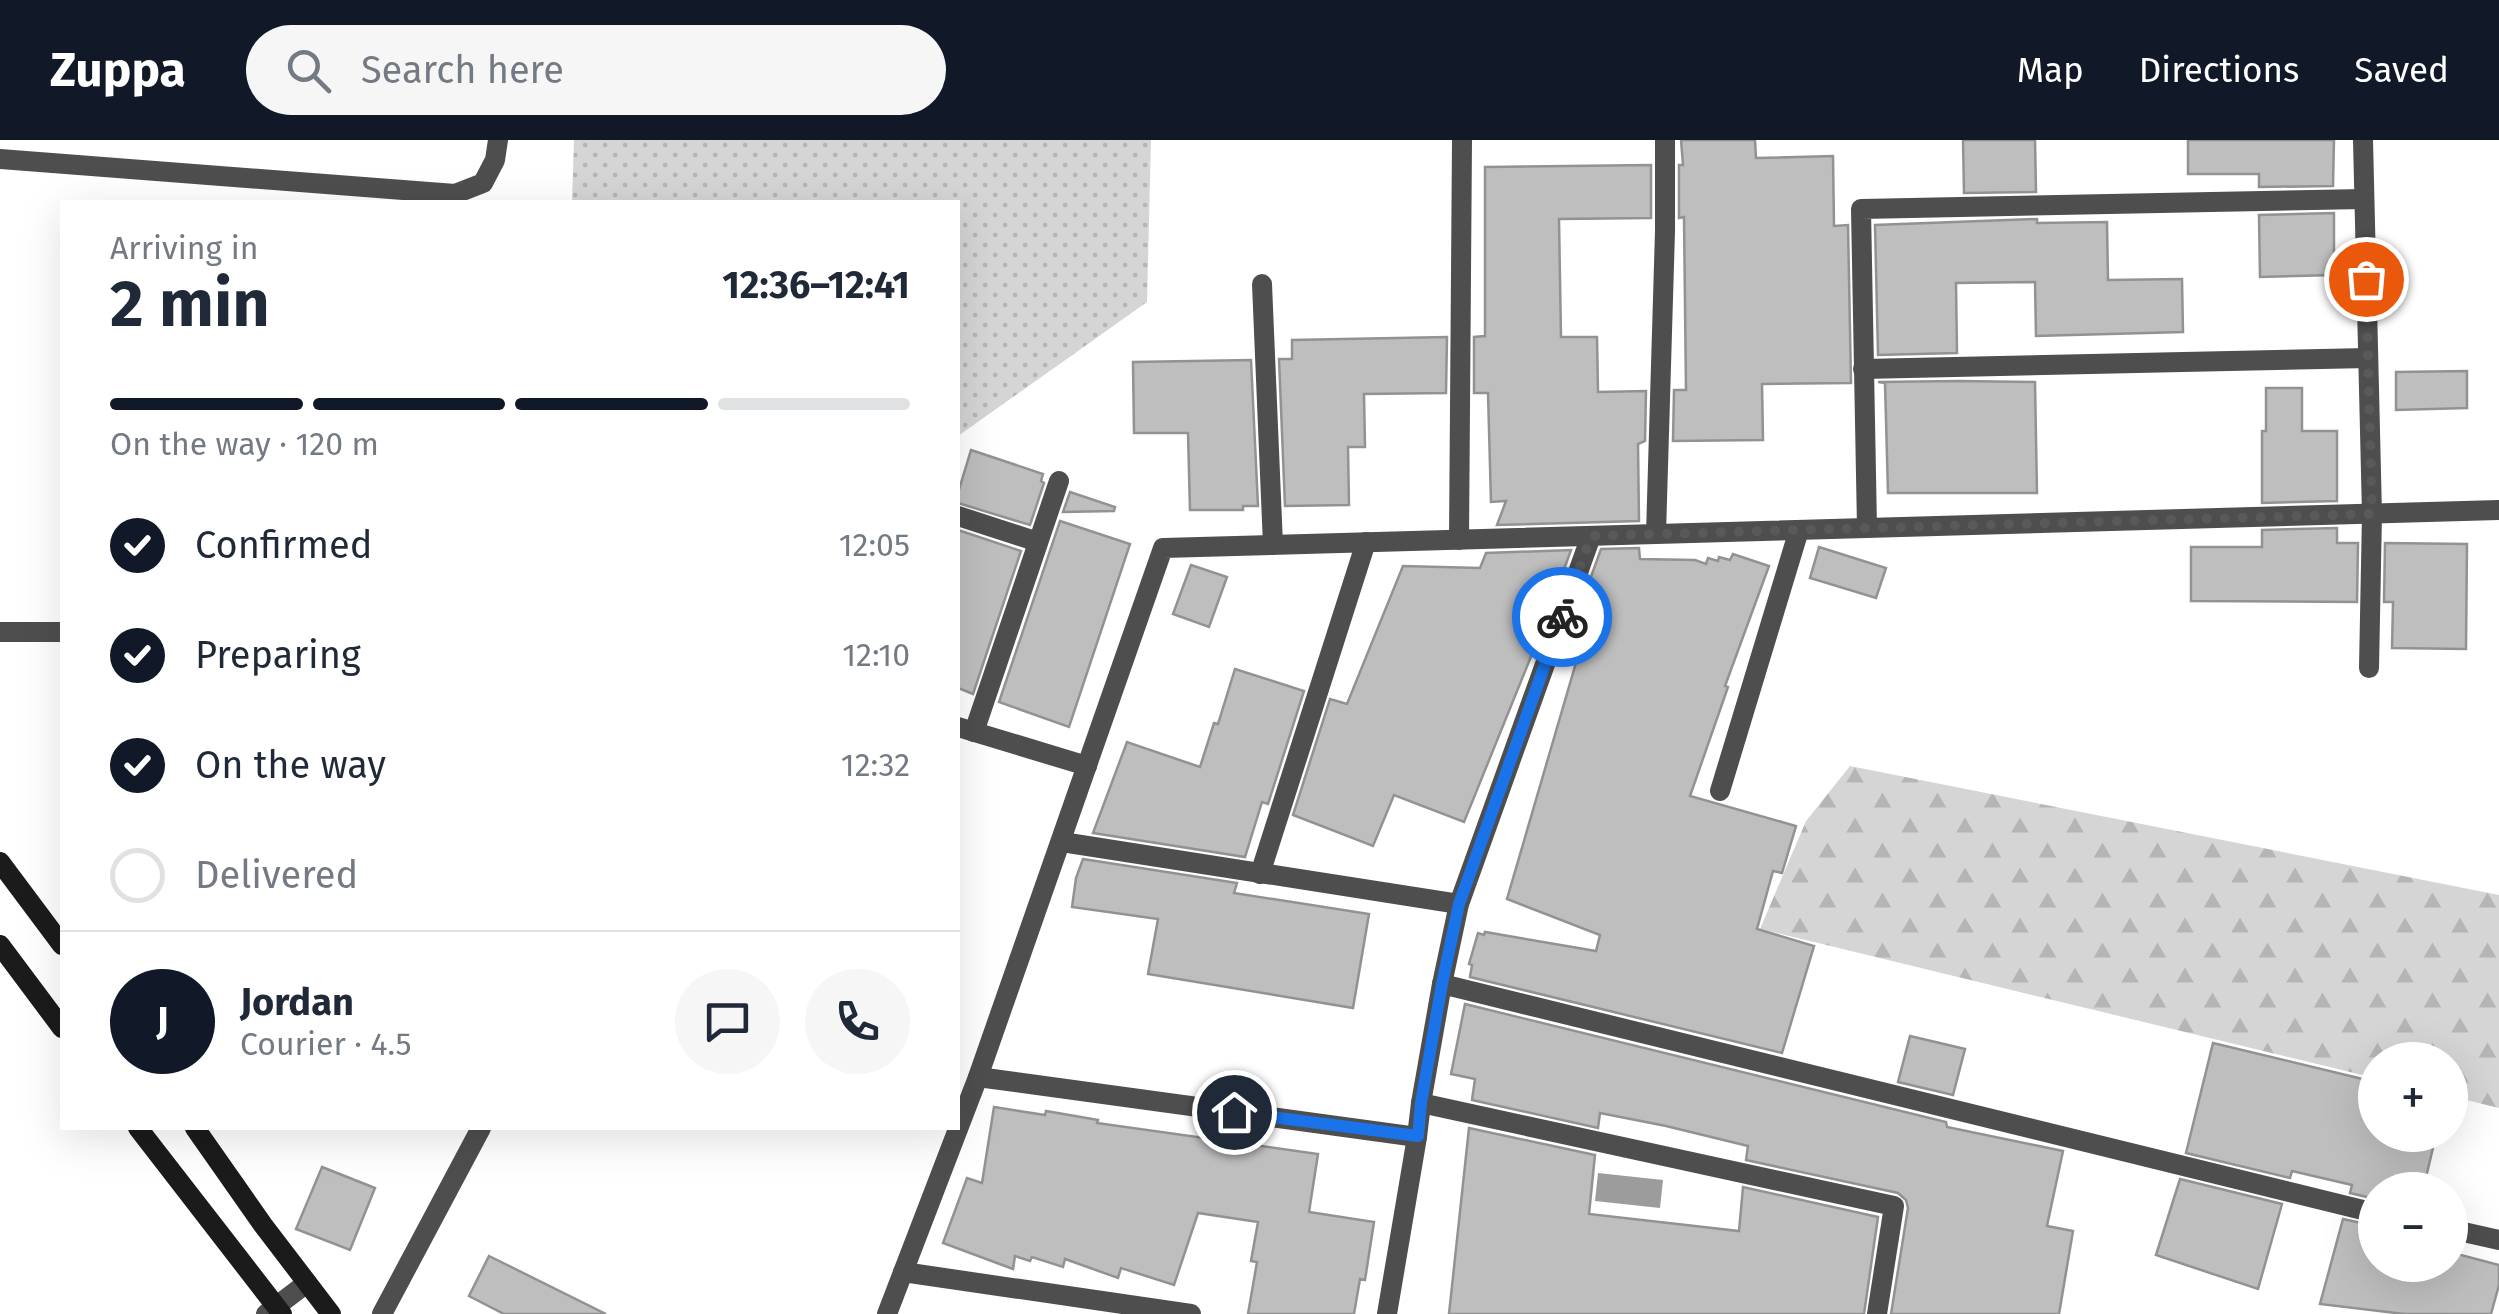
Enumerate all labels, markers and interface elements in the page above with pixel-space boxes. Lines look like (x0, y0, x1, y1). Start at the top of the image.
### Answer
search box (246, 25, 946, 115)
text: Zuppa (50, 41, 186, 99)
icon: search (281, 43, 336, 98)
text: Search here (361, 47, 564, 93)
text: Map (2017, 49, 2084, 91)
text: Directions (2139, 49, 2299, 91)
text: Saved (2354, 49, 2449, 91)
text: Arriving in (110, 229, 258, 267)
pin (2324, 237, 2409, 322)
icon: bag (2339, 252, 2394, 307)
text: 12:36–12:41 (722, 262, 910, 308)
text: 2 min (110, 265, 270, 343)
text: On the way · 120 m (110, 425, 379, 463)
icon: check (110, 518, 165, 573)
text: Confirmed (195, 522, 373, 568)
text: 12:05 (839, 526, 910, 564)
courier (1512, 567, 1612, 667)
icon: bike (1535, 590, 1590, 645)
icon: check (110, 628, 165, 683)
text: Preparing (195, 632, 361, 678)
text: 12:10 (842, 636, 910, 674)
icon: check (110, 738, 165, 793)
text: On the way (195, 742, 386, 788)
text: 12:32 (841, 746, 910, 784)
text: Delivered (195, 852, 358, 898)
button: chat (675, 969, 780, 1074)
button: phone (805, 969, 910, 1074)
text: Jordan (240, 979, 354, 1025)
text: J (156, 998, 169, 1044)
text: Courier · 4.5 (240, 1025, 411, 1063)
map controls (2358, 1042, 2468, 1282)
button: + (2358, 1042, 2468, 1152)
pin (1192, 1070, 1277, 1155)
icon: home (1207, 1085, 1262, 1140)
button: − (2358, 1172, 2468, 1282)

